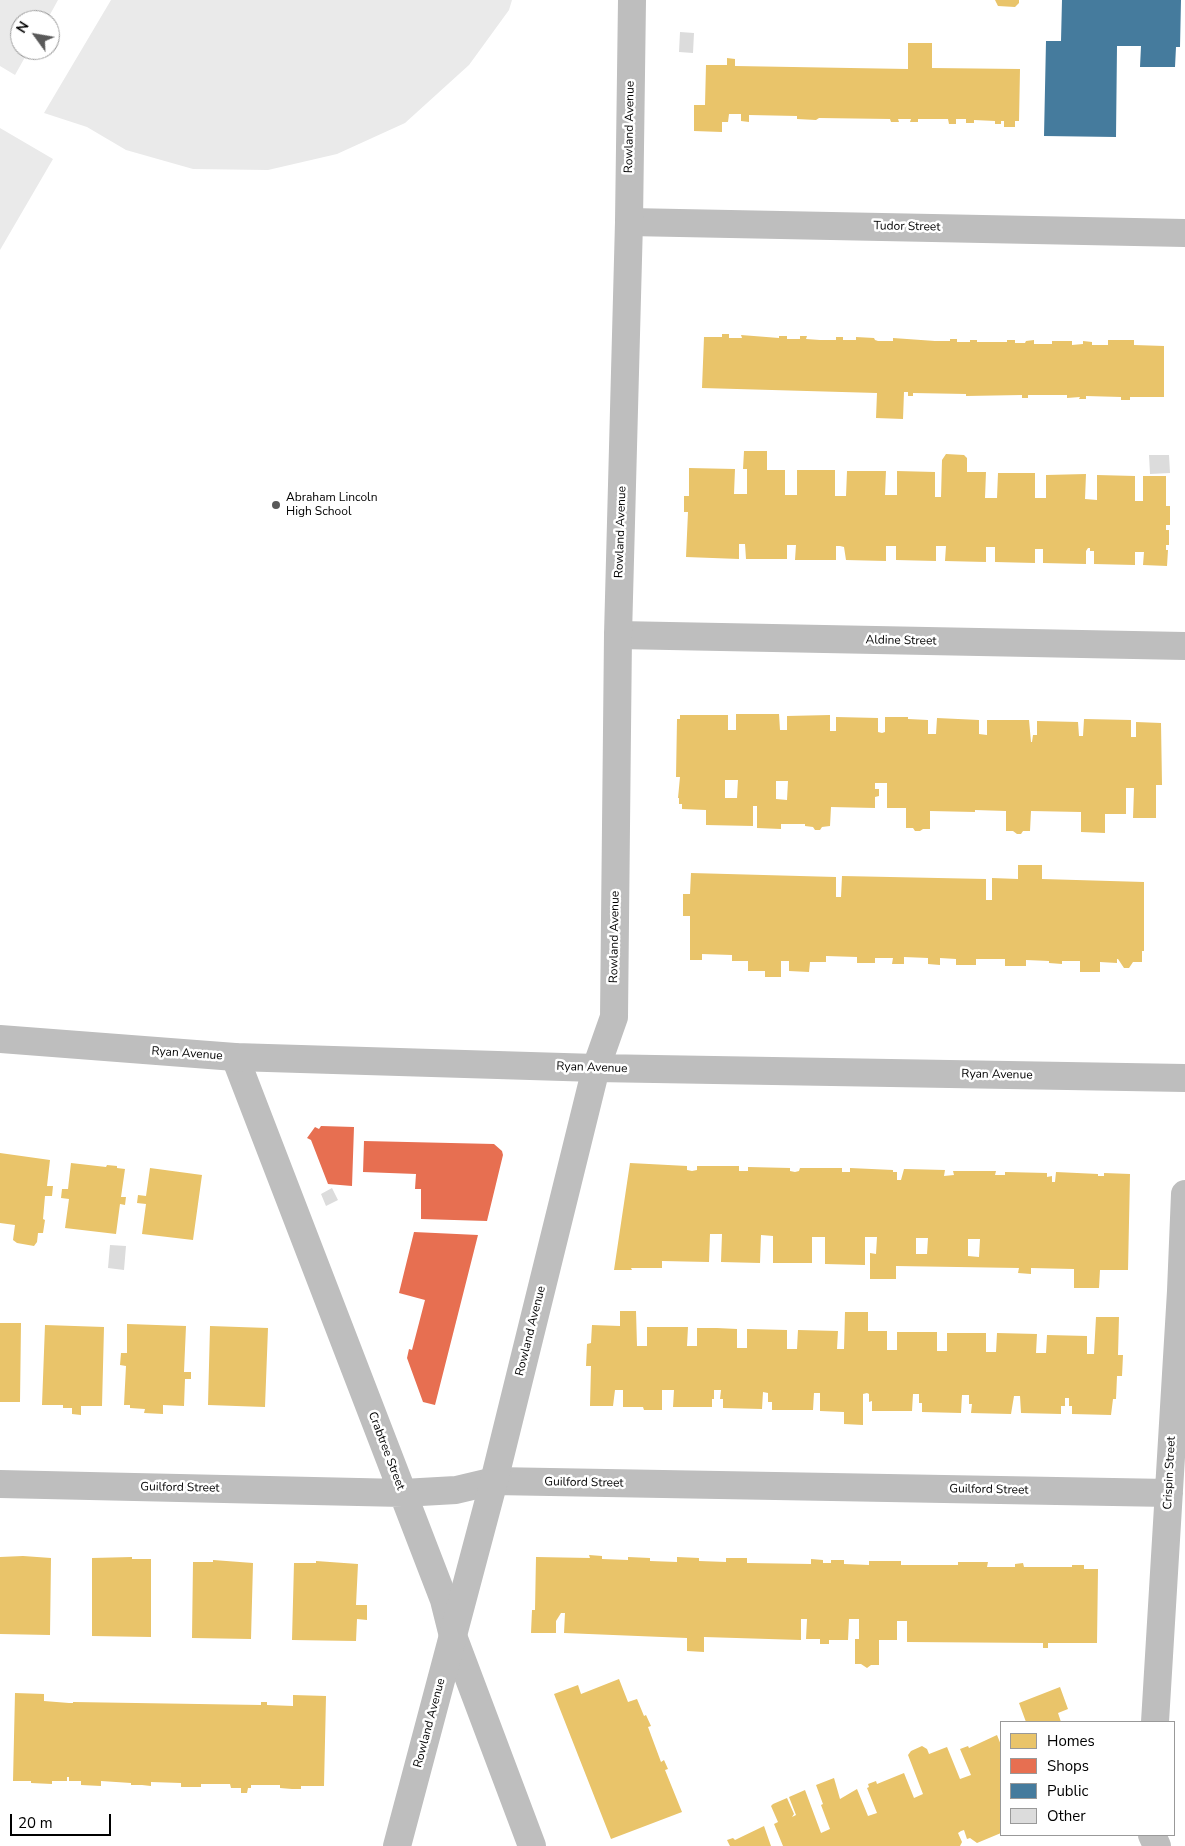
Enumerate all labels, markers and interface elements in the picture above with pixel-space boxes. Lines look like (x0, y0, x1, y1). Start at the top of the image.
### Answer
north arrow (10, 10, 60, 60)
text: N (12, 18, 34, 37)
street label: Rowland Avenue (622, 81, 638, 173)
street label: Tudor Street (873, 219, 941, 235)
street label: Rowland Avenue (612, 486, 630, 578)
place label: Abraham Lincoln High School (286, 491, 377, 519)
marker: Abraham Lincoln High School (270, 499, 282, 511)
street label: Aldine Street (865, 633, 937, 649)
street label: Rowland Avenue (607, 891, 623, 983)
street label: Ryan Avenue (151, 1044, 223, 1064)
street label: Ryan Avenue (556, 1060, 628, 1076)
street label: Ryan Avenue (961, 1067, 1033, 1083)
street label: Rowland Avenue (513, 1285, 549, 1377)
street label: Crabtree Street (364, 1410, 408, 1492)
street label: Crispin Street (1161, 1436, 1179, 1510)
street label: Guilford Street (544, 1475, 624, 1491)
street label: Guilford Street (140, 1480, 220, 1496)
street label: Guilford Street (949, 1482, 1029, 1498)
street label: Rowland Avenue (411, 1677, 449, 1769)
legend (1000, 1721, 1175, 1836)
text: Homes (1047, 1731, 1095, 1751)
text: Shops (1047, 1756, 1089, 1776)
text: Public (1047, 1781, 1088, 1801)
scale bar (12, 1804, 114, 1836)
text: Other (1047, 1806, 1086, 1826)
text: 20 m (18, 1813, 53, 1833)

